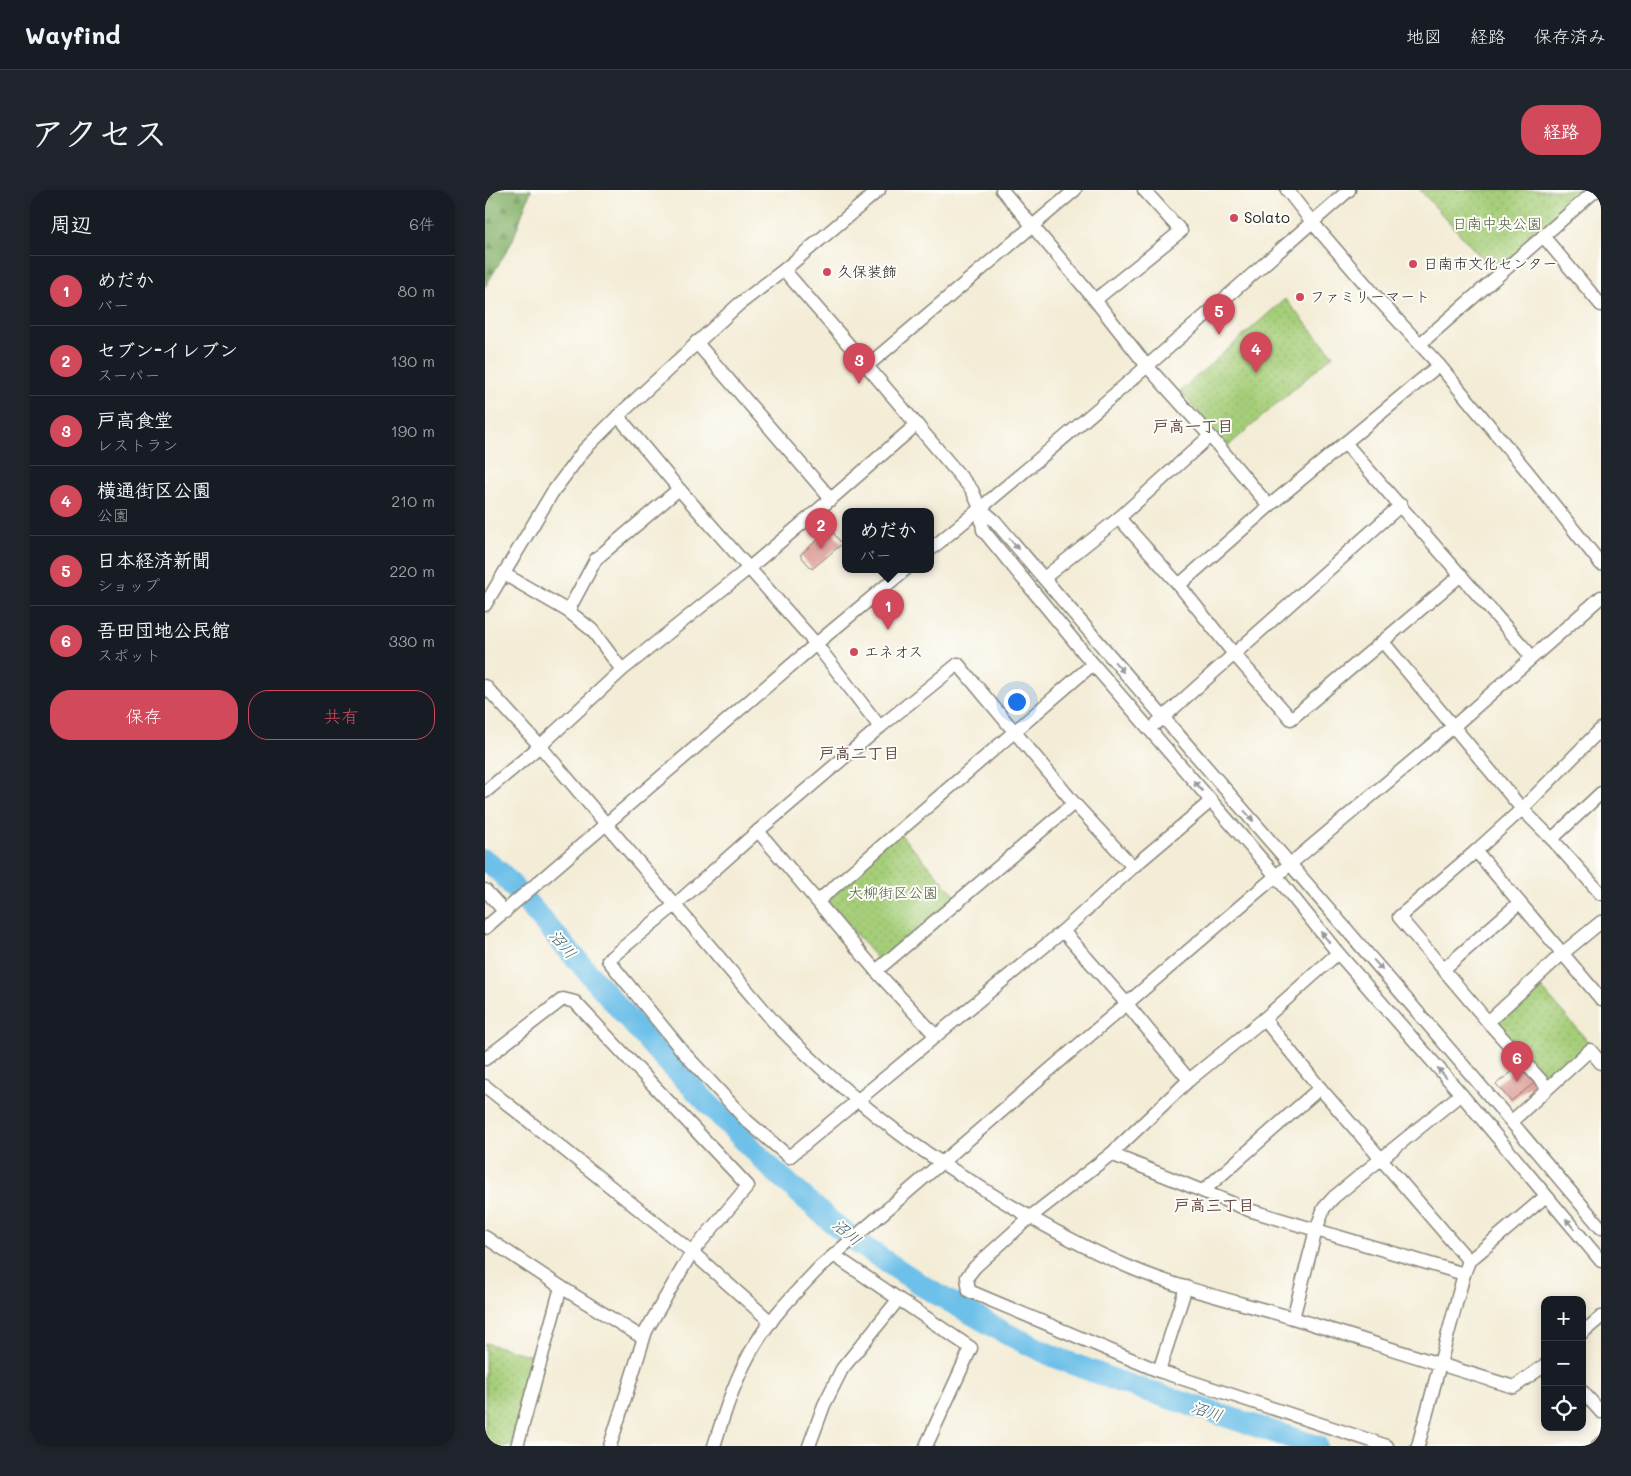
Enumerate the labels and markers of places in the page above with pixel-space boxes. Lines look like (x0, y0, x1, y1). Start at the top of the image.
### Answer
place label: Solato (1244, 207, 1290, 227)
marker: Solato (1228, 212, 1240, 224)
place label: 日南市文化センター (1423, 253, 1557, 273)
marker: 日南市文化センター (1407, 258, 1419, 270)
place label: 久保装飾 (837, 261, 897, 281)
marker: 久保装飾 (821, 266, 833, 278)
place label: ファミリーマート (1310, 286, 1430, 306)
marker: ファミリーマート (1294, 291, 1306, 303)
pin: 5 (1203, 294, 1235, 335)
pin: 4 (1240, 332, 1272, 373)
pin: 3 (843, 343, 875, 384)
pin: 2 (805, 508, 837, 549)
pin: 1 (872, 589, 904, 630)
place label: エネオス (864, 641, 923, 661)
marker: エネオス (848, 646, 860, 658)
pin: 6 (1501, 1041, 1533, 1082)

